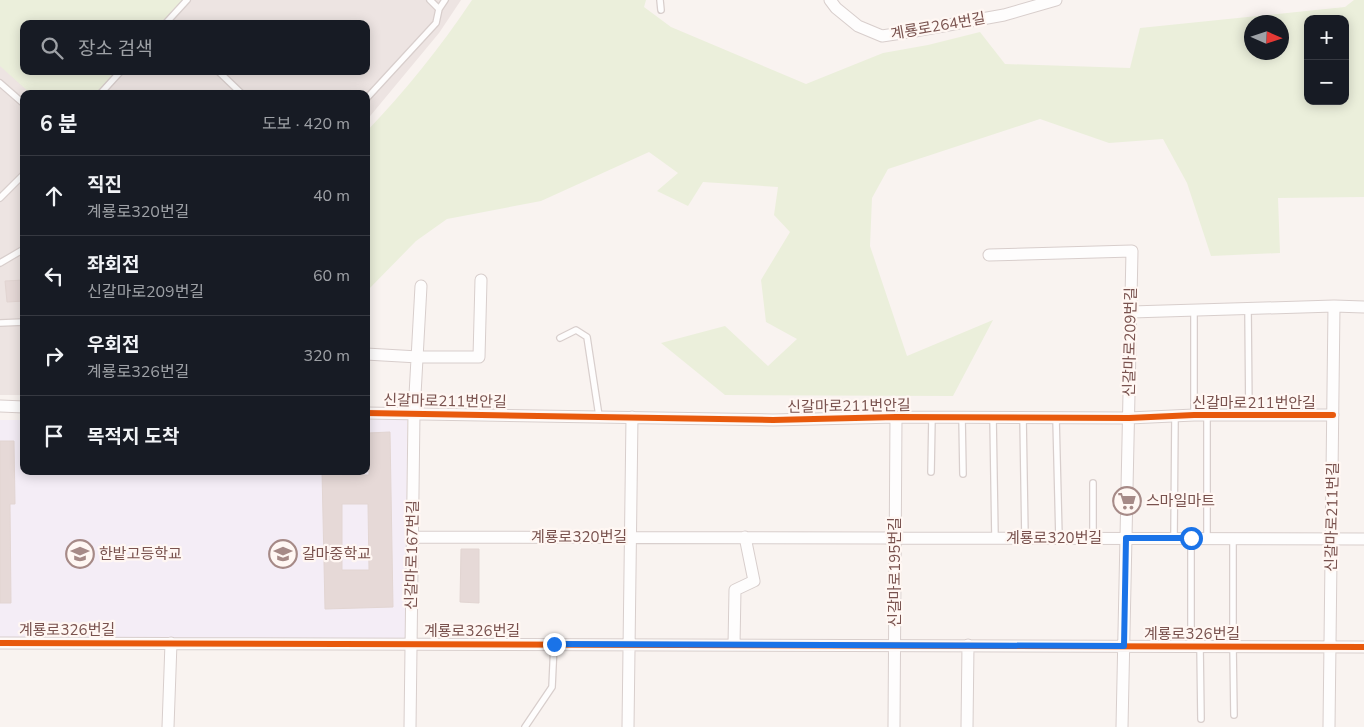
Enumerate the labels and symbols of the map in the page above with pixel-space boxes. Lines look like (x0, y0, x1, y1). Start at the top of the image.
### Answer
street label: 계룡로264번길 (889, 8, 987, 44)
north arrow (1244, 15, 1289, 60)
street label: 신갈마로209번길 (1119, 287, 1141, 397)
street label: 신갈마로211번안길 (383, 390, 507, 412)
street label: 신갈마로211번안길 (1192, 393, 1316, 413)
street label: 신갈마로211번안길 (787, 395, 911, 417)
street label: 신갈마로211번길 (1321, 462, 1343, 572)
supermarket icon: 스마일마트 (1112, 486, 1142, 516)
place label: 스마일마트 (1146, 491, 1215, 511)
street label: 신갈마로167번길 (401, 500, 423, 610)
street label: 신갈마로195번길 (885, 517, 905, 627)
street label: 계룡로320번길 (531, 527, 627, 547)
route start (1180, 527, 1203, 550)
street label: 계룡로320번길 (1006, 528, 1102, 548)
school or university icon: 한밭고등학교 (65, 539, 95, 569)
school or university icon: 갈마중학교 (268, 539, 298, 569)
place label: 한밭고등학교 (99, 544, 182, 564)
place label: 갈마중학교 (302, 544, 371, 564)
street label: 계룡로326번길 (19, 620, 115, 640)
street label: 계룡로326번길 (424, 621, 520, 641)
street label: 계룡로326번길 (1144, 624, 1240, 644)
route end (543, 633, 566, 656)

